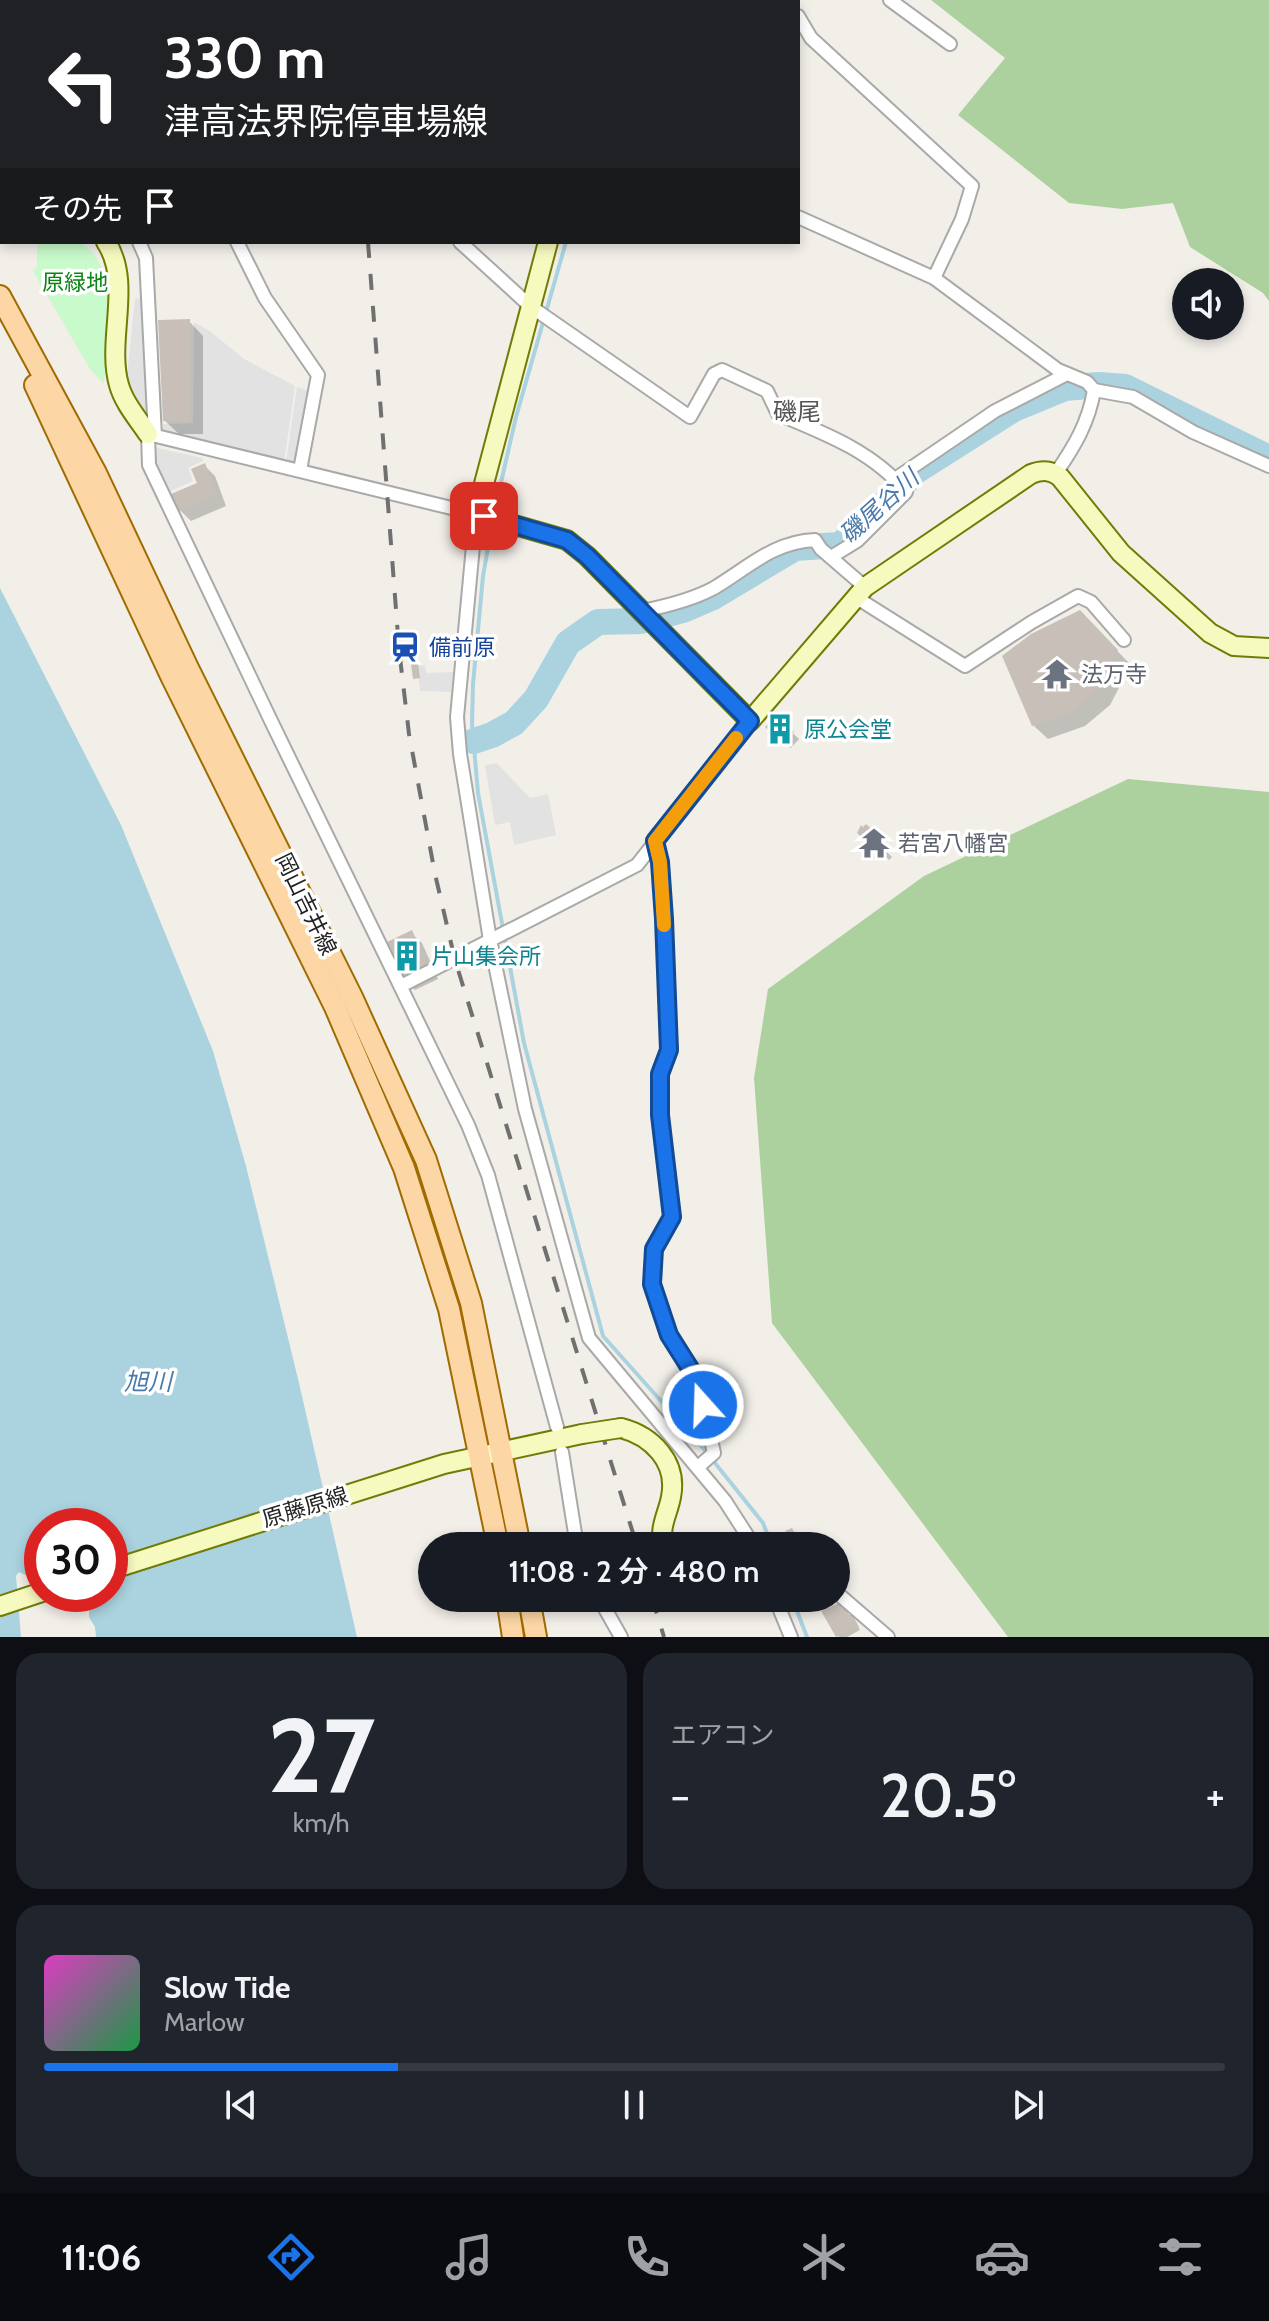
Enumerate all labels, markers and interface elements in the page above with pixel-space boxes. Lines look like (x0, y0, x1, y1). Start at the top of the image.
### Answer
text: 330 m (164, 24, 325, 92)
icon: left (32, 32, 136, 136)
text: 津高法界院停車場線 (164, 99, 488, 143)
icon: arrive (138, 184, 182, 228)
text: その先 (32, 190, 122, 227)
map controls (1172, 268, 1244, 340)
button: sound (1172, 268, 1244, 340)
park label: 原緑地 (42, 269, 108, 296)
district label: 磯尾 (773, 397, 821, 426)
water label: 磯尾谷川 (834, 461, 927, 549)
pin (450, 482, 518, 550)
icon: arrive (462, 494, 506, 538)
station icon: 備前原 (388, 630, 422, 664)
place label: 備前原 (429, 634, 495, 661)
temple icon: 法万寺 (1040, 657, 1074, 691)
place label: 法万寺 (1081, 661, 1147, 688)
building icon: 原公会堂 (763, 712, 797, 746)
place label: 原公会堂 (804, 716, 892, 743)
temple icon: 若宮八幡宮 (857, 826, 891, 860)
place label: 若宮八幡宮 (898, 830, 1008, 857)
street label: 岡山吉井線 (270, 849, 342, 959)
building icon: 片山集会所 (390, 939, 424, 973)
place label: 片山集会所 (431, 943, 541, 970)
position arrow (661, 1363, 745, 1447)
water label: 旭川 (124, 1367, 175, 1396)
street label: 原藤原線 (259, 1481, 351, 1533)
speed limit sign: 30 (24, 1508, 128, 1612)
text: 11:08 · 2 分 · 480 m (509, 1553, 759, 1590)
text: 27 (267, 1692, 375, 1818)
text: エアコン (671, 1719, 775, 1751)
text: 20.5° (880, 1759, 1016, 1832)
text: − (671, 1769, 690, 1822)
text: + (1206, 1769, 1225, 1822)
text: km/h (293, 1807, 350, 1839)
text: Slow Tide (164, 1969, 291, 2006)
text: Marlow (164, 2006, 245, 2038)
icon: previous (219, 2083, 263, 2127)
icon: pause (612, 2083, 656, 2127)
icon: next (1006, 2083, 1050, 2127)
icon: directions (263, 2229, 319, 2285)
icon: music (441, 2229, 497, 2285)
icon: phone (619, 2229, 675, 2285)
icon: climate (796, 2229, 852, 2285)
icon: car (974, 2229, 1030, 2285)
icon: filters (1152, 2229, 1208, 2285)
text: 11:06 (61, 2235, 141, 2279)

